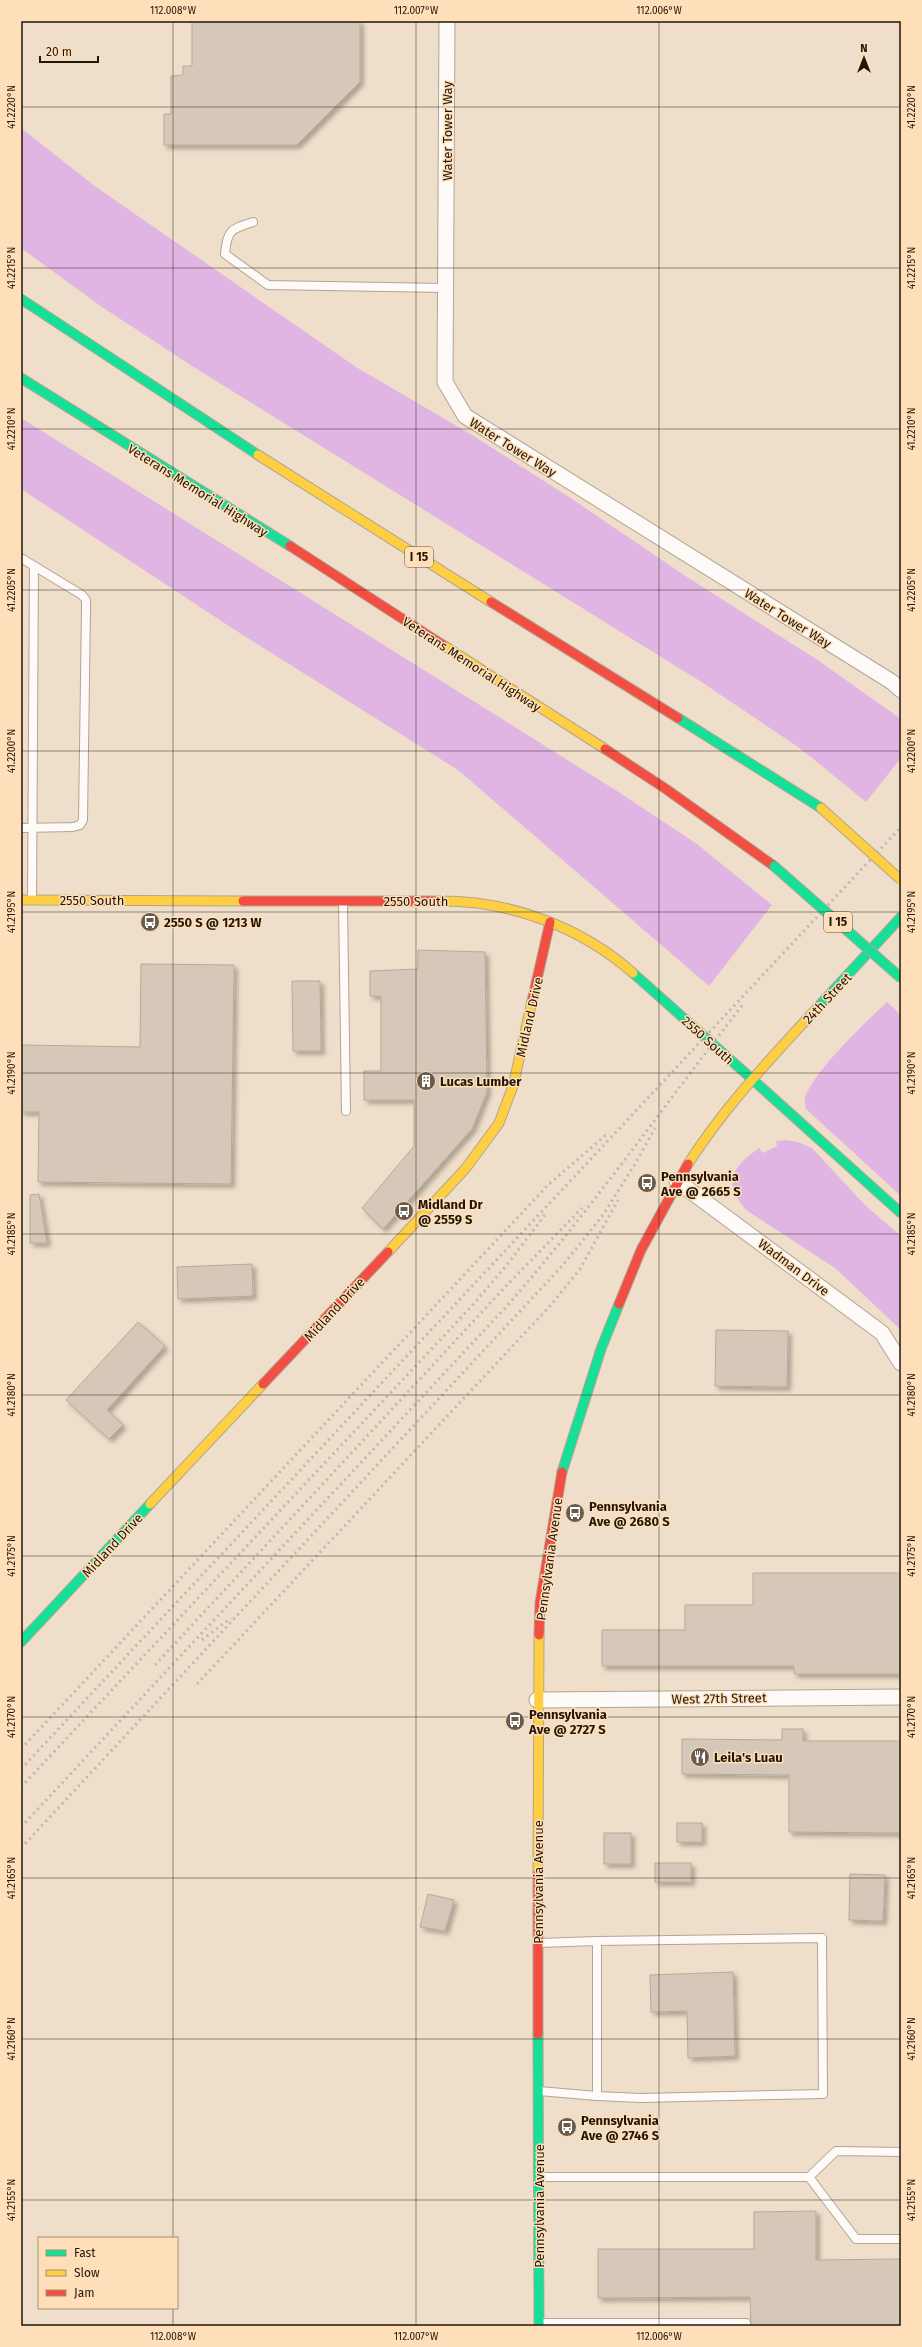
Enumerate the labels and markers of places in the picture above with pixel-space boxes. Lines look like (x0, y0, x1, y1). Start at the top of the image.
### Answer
bus stop icon: 2550 S @ 1213 W (139, 911, 161, 933)
place label: 2550 S @ 1213 W (164, 915, 262, 930)
building icon: Lucas Lumber (415, 1070, 437, 1092)
place label: Lucas Lumber (440, 1074, 522, 1089)
place label: Pennsylvania Ave @ 2665 S (660, 1169, 741, 1199)
bus stop icon: Pennsylvania Ave @ 2665 S (636, 1172, 658, 1194)
place label: Midland Dr @ 2559 S (418, 1197, 483, 1227)
bus stop icon: Midland Dr @ 2559 S (393, 1200, 415, 1222)
place label: Pennsylvania Ave @ 2680 S (588, 1499, 670, 1529)
bus stop icon: Pennsylvania Ave @ 2680 S (564, 1502, 586, 1524)
place label: Pennsylvania Ave @ 2727 S (528, 1707, 607, 1737)
bus stop icon: Pennsylvania Ave @ 2727 S (504, 1710, 526, 1732)
restaurant icon: Leila's Luau (689, 1746, 711, 1768)
place label: Leila's Luau (714, 1750, 783, 1765)
place label: Pennsylvania Ave @ 2746 S (580, 2113, 660, 2143)
bus stop icon: Pennsylvania Ave @ 2746 S (556, 2116, 578, 2138)

